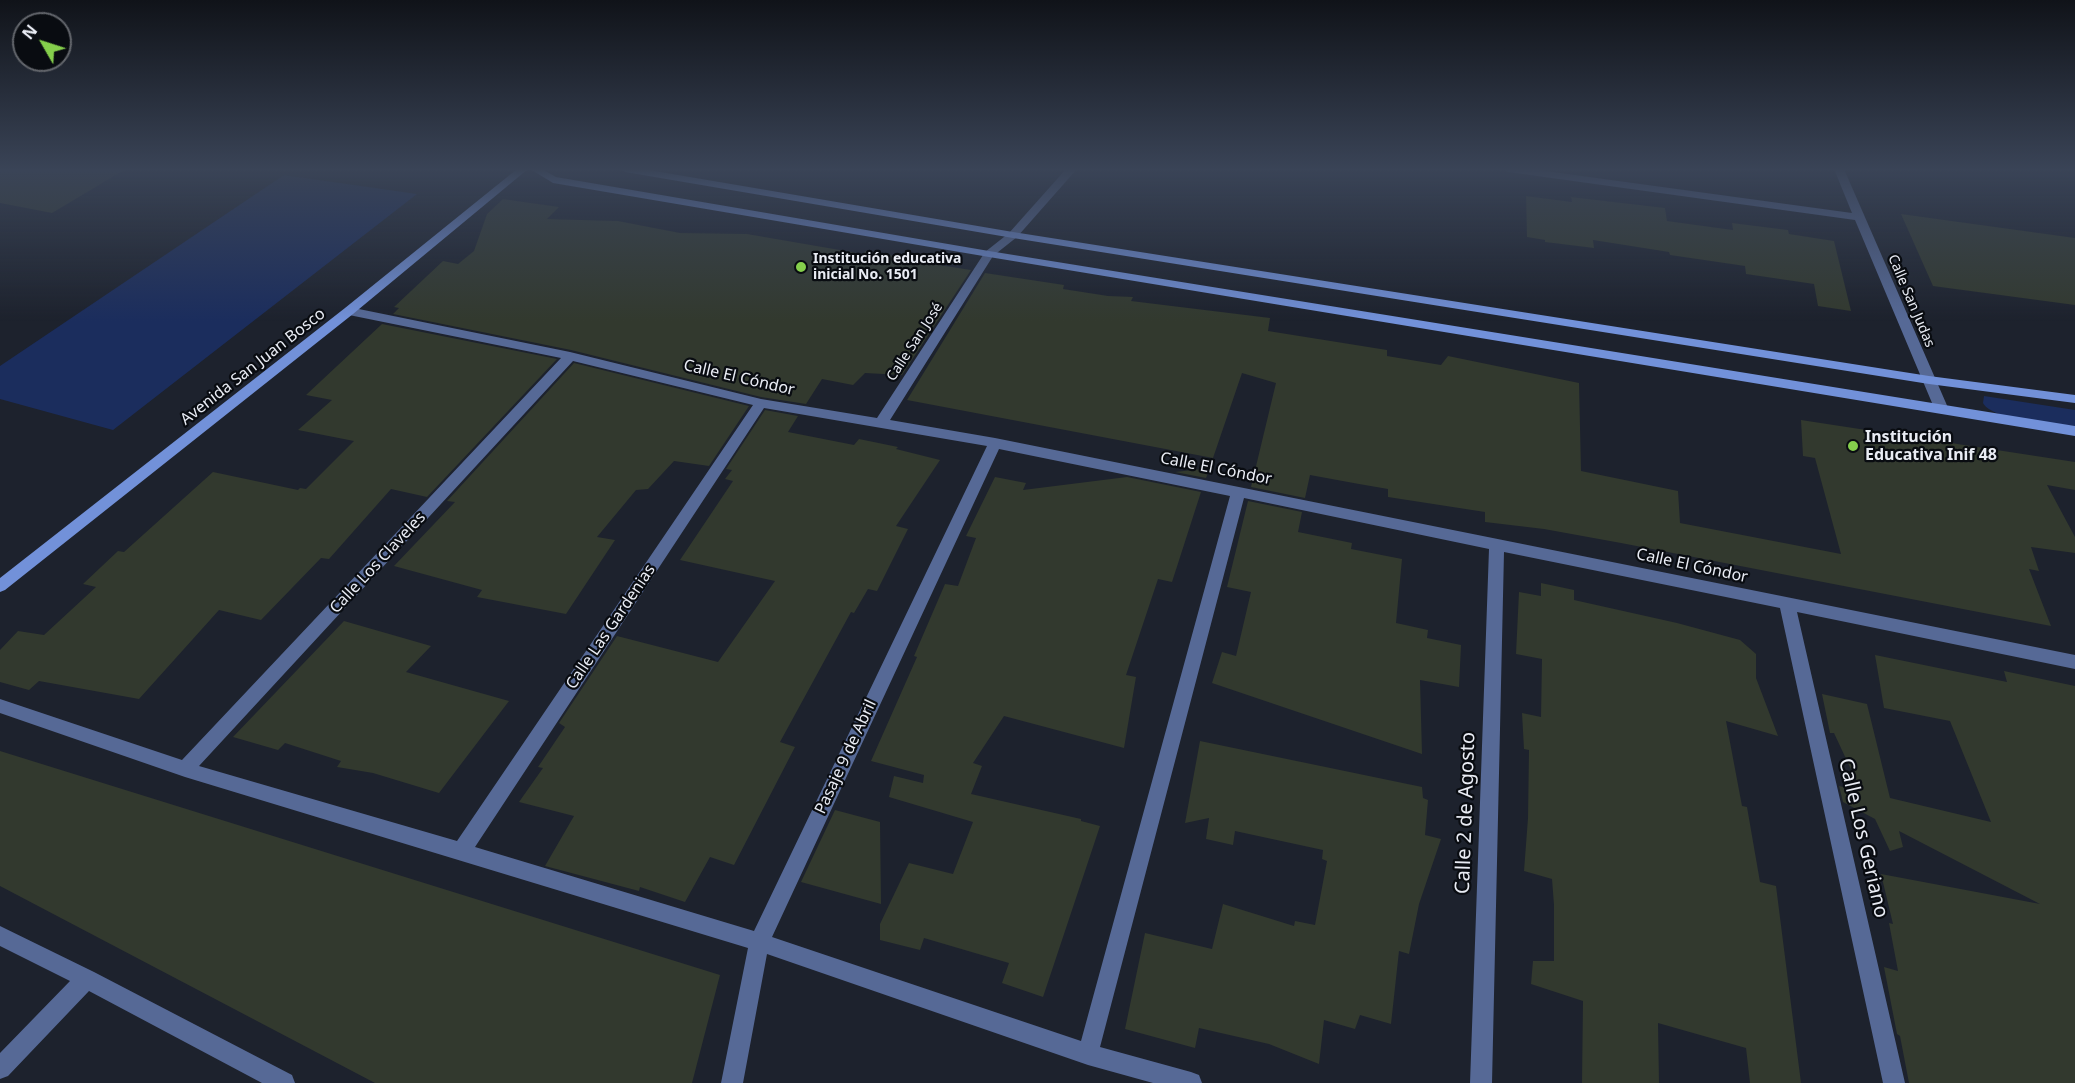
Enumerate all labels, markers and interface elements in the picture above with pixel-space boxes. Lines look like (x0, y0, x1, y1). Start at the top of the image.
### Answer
north arrow (12, 12, 72, 72)
text: N (17, 20, 42, 44)
place label: Institución educativa inicial No. 1501 (813, 251, 961, 284)
street label: Calle San Judas (1884, 252, 1938, 350)
marker: Institución educativa inicial No. 1501 (794, 260, 808, 274)
street label: Calle San José (883, 300, 947, 384)
street label: Avenida San Juan Bosco (177, 304, 329, 430)
street label: Calle El Cóndor (682, 356, 796, 400)
place label: Institución Educativa Inif 48 (1865, 427, 1997, 465)
marker: Institución Educativa Inif 48 (1846, 439, 1860, 453)
street label: Calle El Cóndor (1158, 449, 1274, 489)
street label: Calle Los Claveles (326, 508, 430, 618)
street label: Calle El Cóndor (1634, 545, 1750, 587)
street label: Calle Las Gardenias (562, 561, 660, 693)
street label: Pasaje 9 de Abril (811, 697, 881, 817)
street label: Calle 2 de Agosto (1451, 732, 1481, 894)
street label: Calle Los Geriano (1833, 756, 1893, 920)

